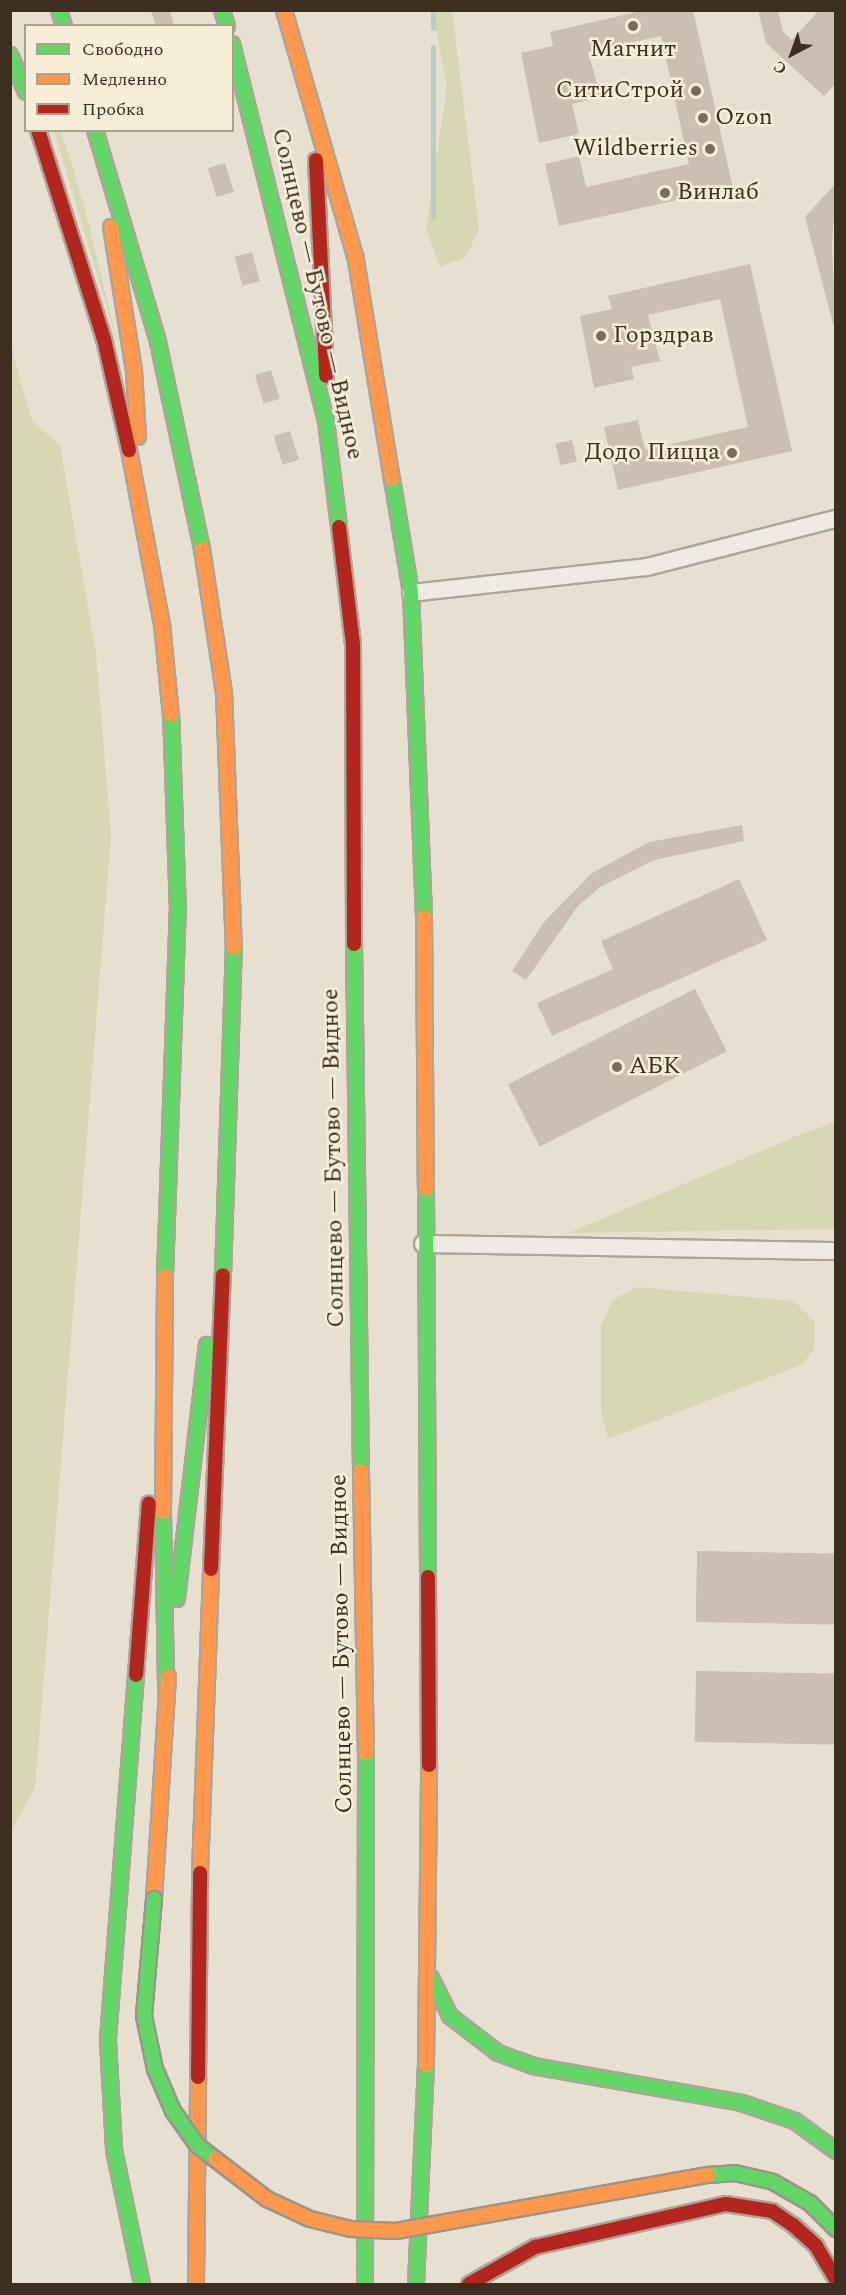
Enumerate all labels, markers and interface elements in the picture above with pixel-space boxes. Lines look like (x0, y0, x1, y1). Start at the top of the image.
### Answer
marker: Магнит (626, 19, 640, 33)
legend (24, 24, 234, 132)
north arrow (762, 24, 822, 84)
text: Свободно (82, 36, 163, 63)
place label: Магнит (590, 36, 676, 64)
text: С (768, 55, 792, 80)
text: Медленно (82, 66, 167, 93)
place label: СитиСтрой (556, 77, 684, 105)
marker: СитиСтрой (689, 84, 703, 98)
text: Пробка (82, 96, 144, 123)
place label: Ozon (715, 104, 773, 132)
marker: Ozon (696, 111, 710, 125)
street label: Солнцево — Бутово — Видное (265, 125, 369, 463)
place label: Wildberries (573, 135, 698, 163)
marker: Wildberries (703, 142, 717, 156)
place label: Винлаб (677, 179, 759, 207)
marker: Винлаб (658, 186, 672, 200)
place label: Горздрав (613, 322, 713, 350)
marker: Горздрав (594, 329, 608, 343)
place label: Додо Пицца (585, 439, 720, 467)
marker: Додо Пицца (725, 446, 739, 460)
street label: Солнцево — Бутово — Видное (317, 988, 351, 1328)
place label: АБК (629, 1053, 680, 1081)
marker: АБК (610, 1060, 624, 1074)
street label: Солнцево — Бутово — Видное (325, 1474, 359, 1814)

